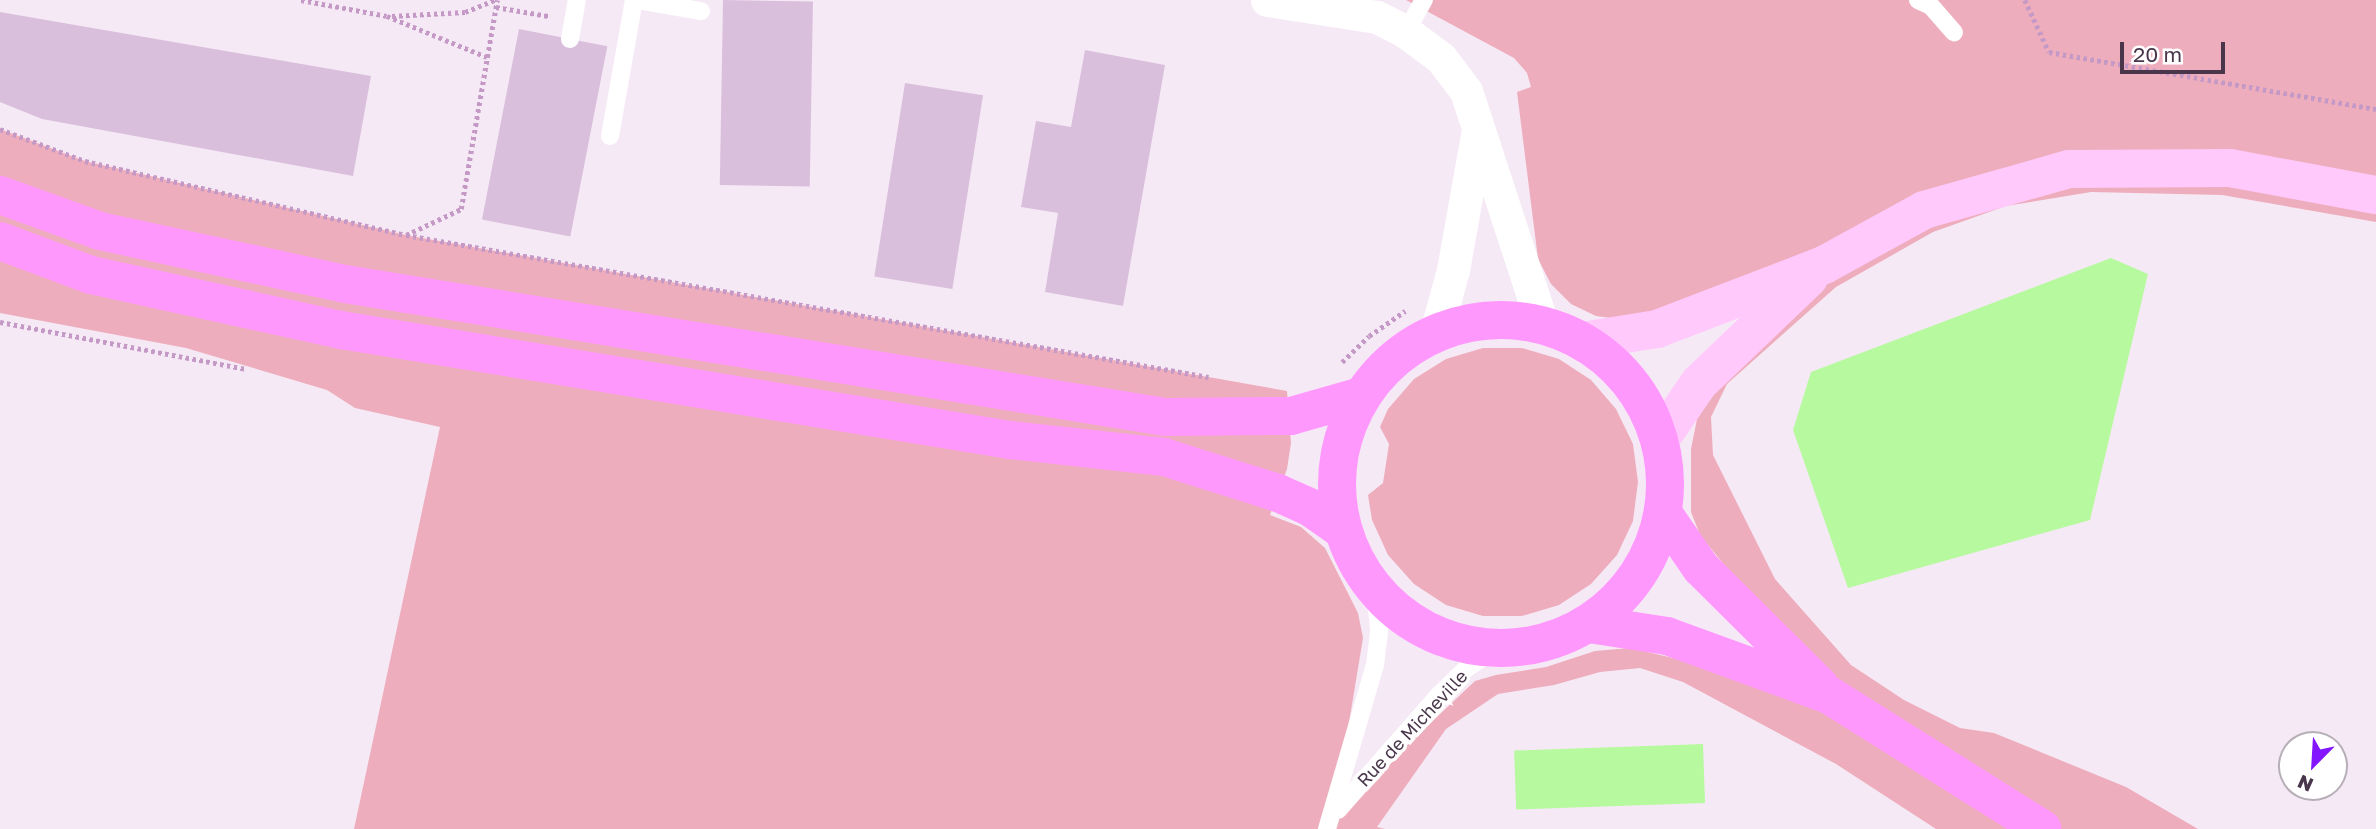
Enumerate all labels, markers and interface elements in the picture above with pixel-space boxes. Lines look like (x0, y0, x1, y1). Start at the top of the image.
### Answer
scale bar (2124, 28, 2229, 72)
text: 20 m (2133, 41, 2182, 67)
street label: Rue de Micheville (1352, 665, 1472, 791)
north arrow (2278, 731, 2348, 801)
text: N (2294, 770, 2316, 797)

